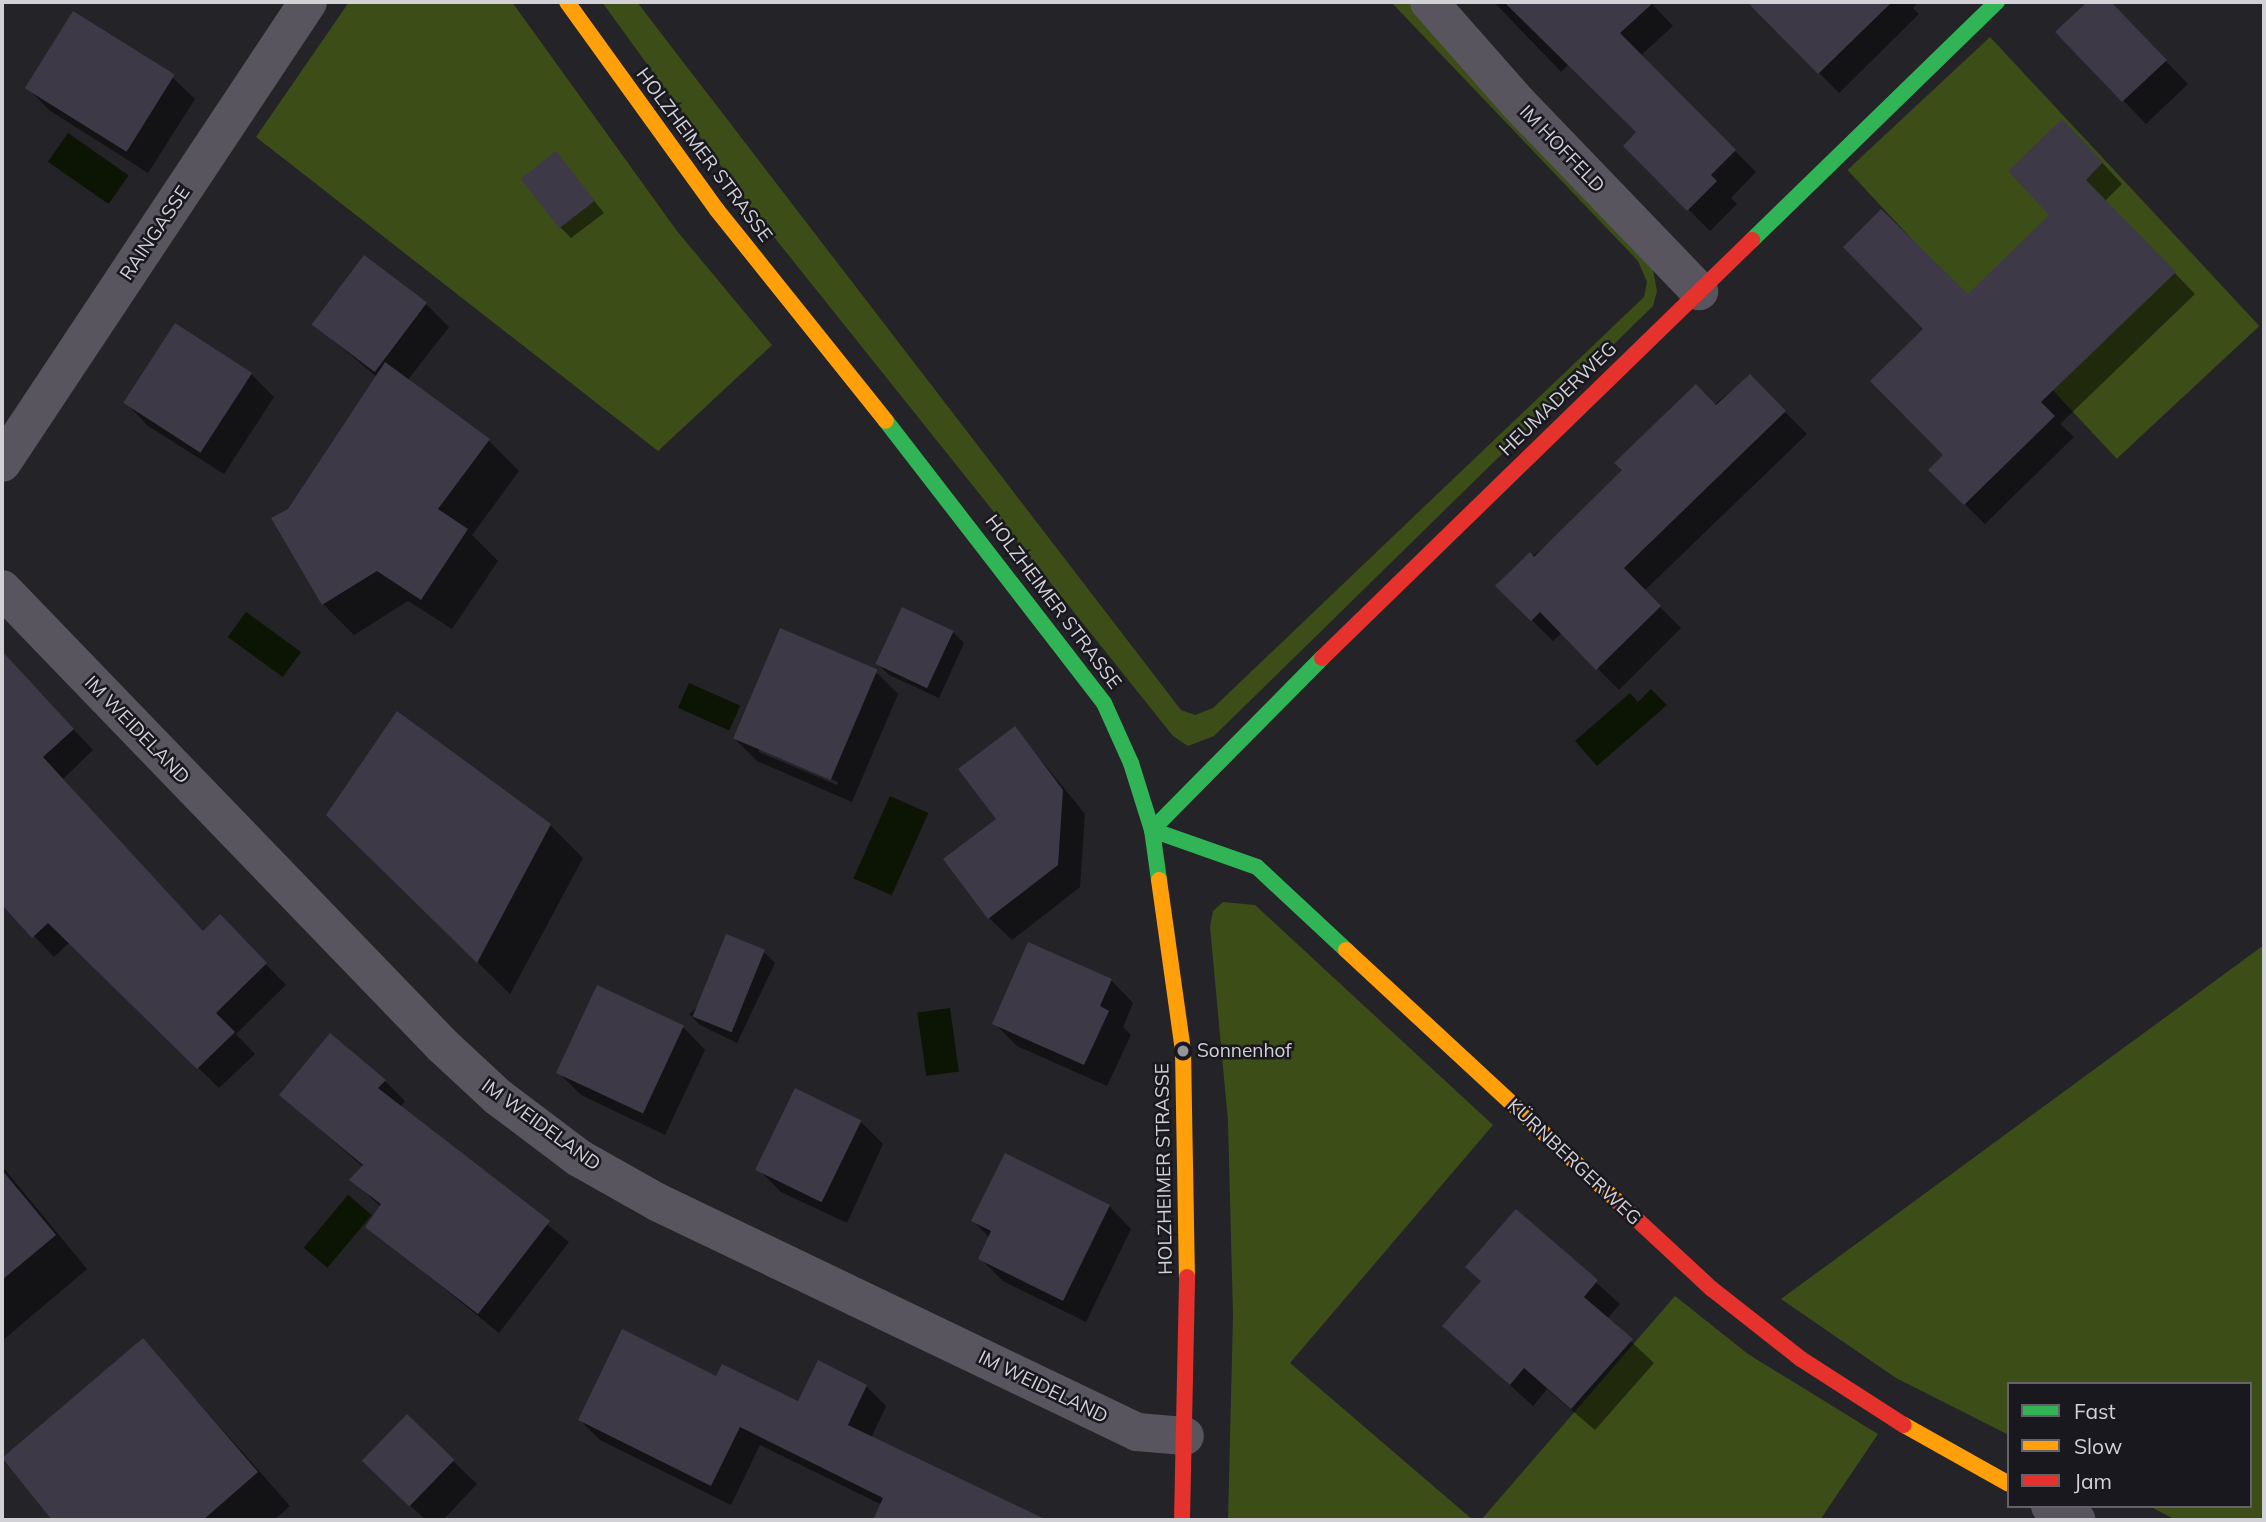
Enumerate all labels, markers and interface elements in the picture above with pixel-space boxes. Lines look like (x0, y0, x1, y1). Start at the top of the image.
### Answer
street label: HOLZHEIMER STRASSE (631, 64, 777, 246)
street label: IM HOFFELD (1515, 101, 1609, 197)
street label: RAINGASSE (115, 182, 195, 284)
street label: HEUMADERWEG (1495, 337, 1621, 461)
street label: HOLZHEIMER STRASSE (980, 511, 1126, 693)
street label: IM WEIDELAND (80, 671, 194, 789)
place label: Sonnenhof (1197, 1040, 1292, 1062)
marker: Sonnenhof (1175, 1043, 1191, 1059)
street label: HOLZHEIMER STRASSE (1151, 1063, 1177, 1275)
street label: IM WEIDELAND (477, 1074, 605, 1176)
street label: KÜRNBERGERWEG (1502, 1094, 1646, 1230)
street label: IM WEIDELAND (975, 1346, 1111, 1428)
legend (2007, 1382, 2252, 1508)
text: Fast (2074, 1398, 2116, 1424)
text: Slow (2074, 1433, 2122, 1459)
text: Jam (2074, 1468, 2112, 1494)

